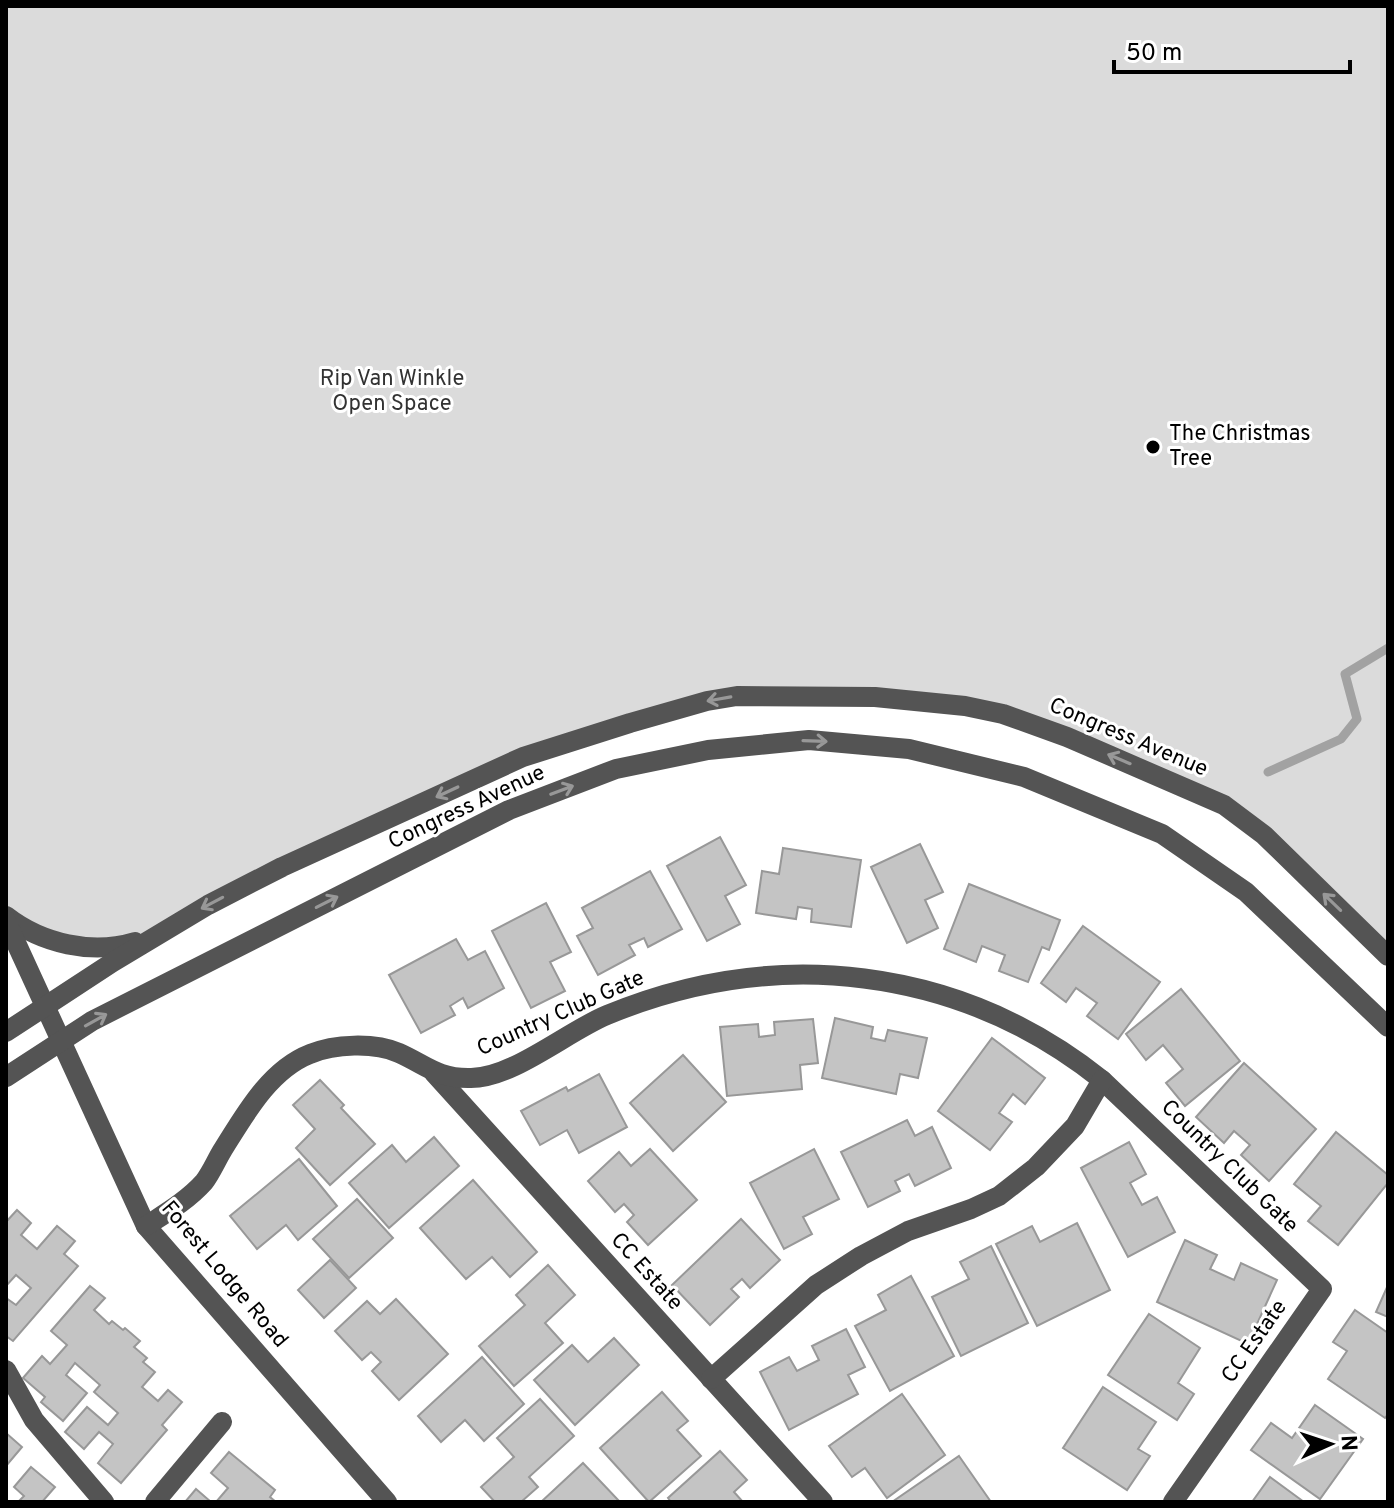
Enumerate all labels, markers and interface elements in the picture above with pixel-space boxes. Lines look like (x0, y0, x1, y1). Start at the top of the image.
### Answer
scale bar (1114, 24, 1350, 74)
text: 50 m (1126, 39, 1182, 69)
park label: Rip Van Winkle Open Space (320, 366, 464, 418)
place label: The Christmas Tree (1169, 421, 1311, 473)
marker: The Christmas Tree (1144, 438, 1162, 456)
street label: Congress Avenue (1045, 692, 1211, 784)
one-way arrow (707, 693, 732, 708)
one-way arrow (801, 734, 828, 749)
one-way arrow (1107, 750, 1132, 765)
street label: Congress Avenue (384, 760, 550, 856)
one-way arrow (549, 782, 573, 796)
one-way arrow (436, 785, 460, 800)
one-way arrow (1323, 893, 1342, 912)
one-way arrow (315, 894, 339, 909)
one-way arrow (201, 896, 225, 911)
street label: Country Club Gate (473, 965, 649, 1063)
one-way arrow (84, 1012, 107, 1028)
street label: Country Club Gate (1155, 1095, 1303, 1239)
street label: Forest Lodge Road (155, 1196, 293, 1354)
street label: CC Estate (604, 1227, 688, 1317)
street label: CC Estate (1217, 1295, 1293, 1389)
north arrow (1290, 1404, 1370, 1484)
text: N (1334, 1434, 1361, 1452)

